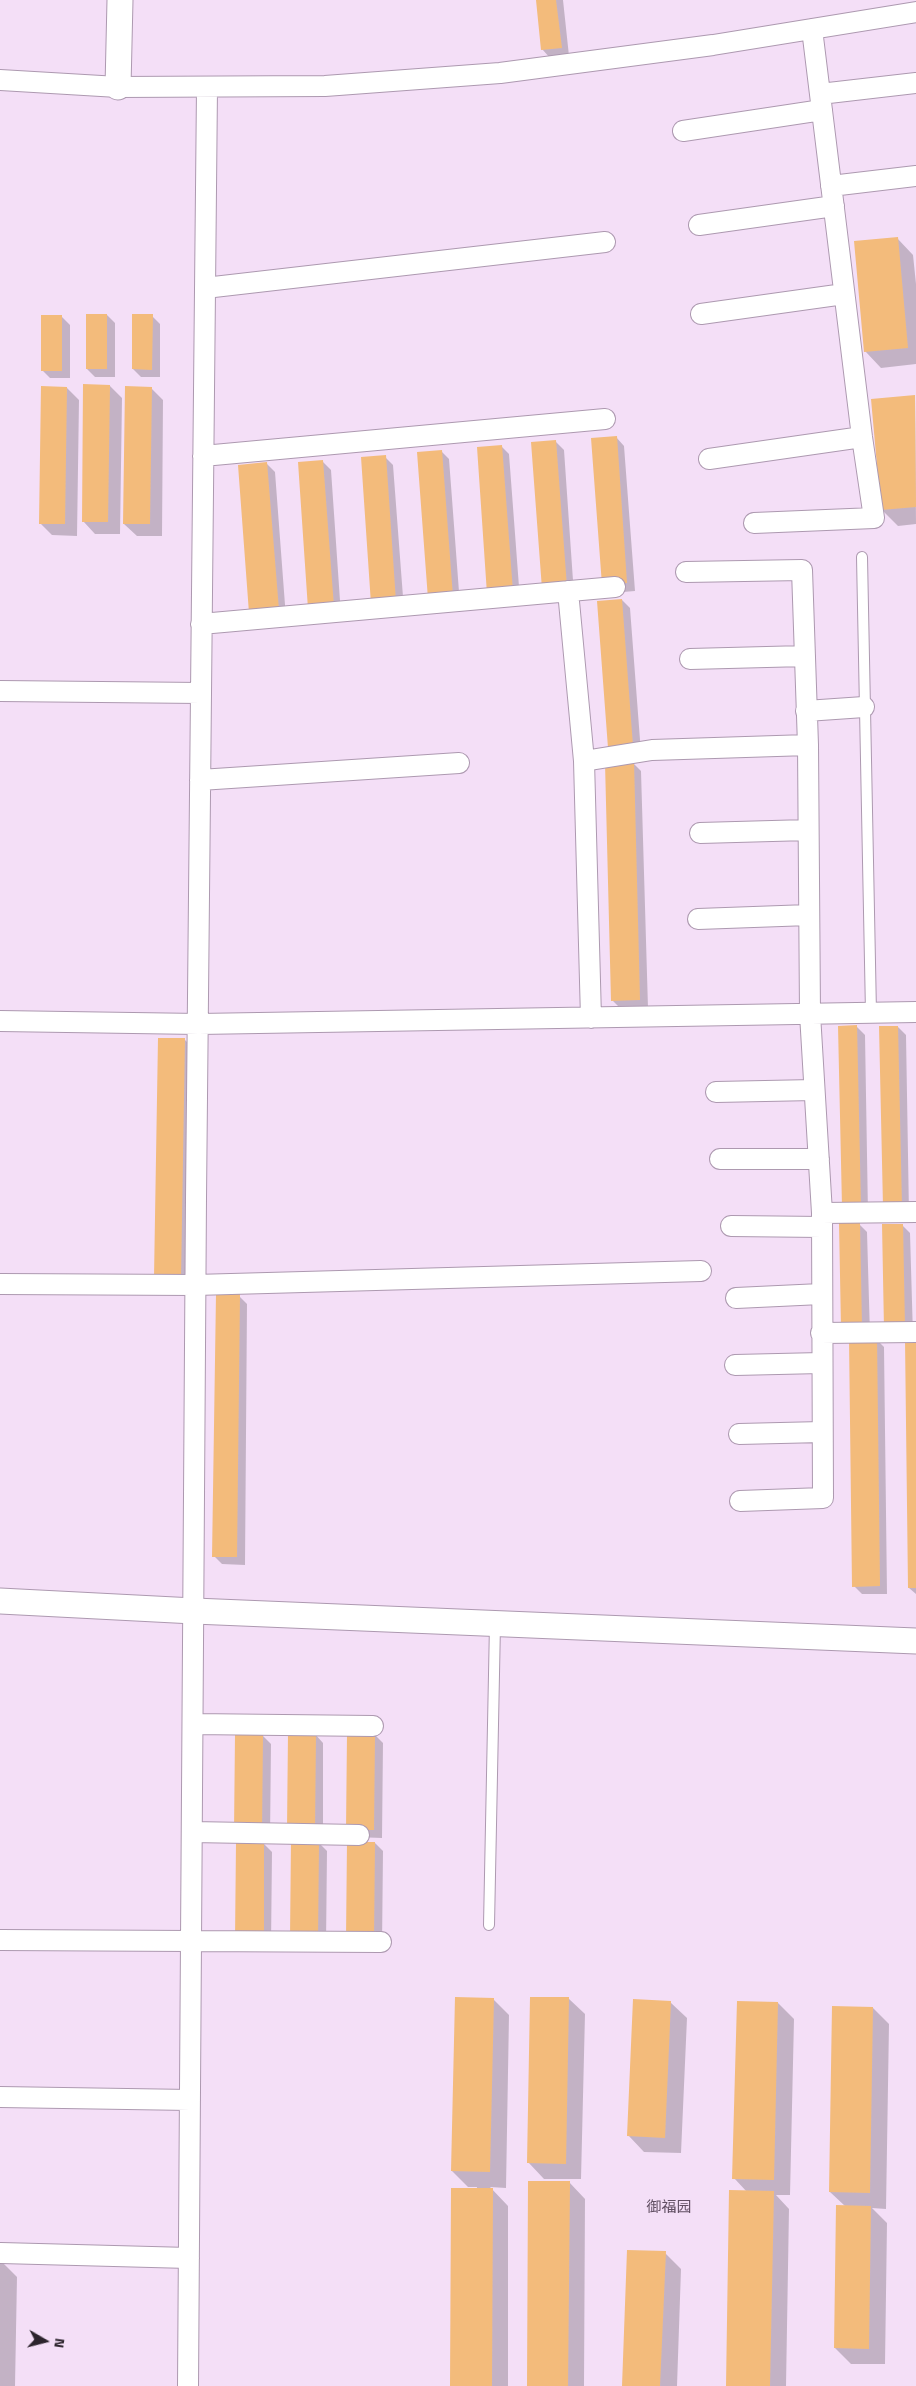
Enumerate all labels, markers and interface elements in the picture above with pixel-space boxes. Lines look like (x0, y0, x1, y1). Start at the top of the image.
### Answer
district label: 御福园 (647, 2199, 691, 2217)
north arrow (20, 2316, 70, 2366)
text: N (49, 2337, 71, 2349)

